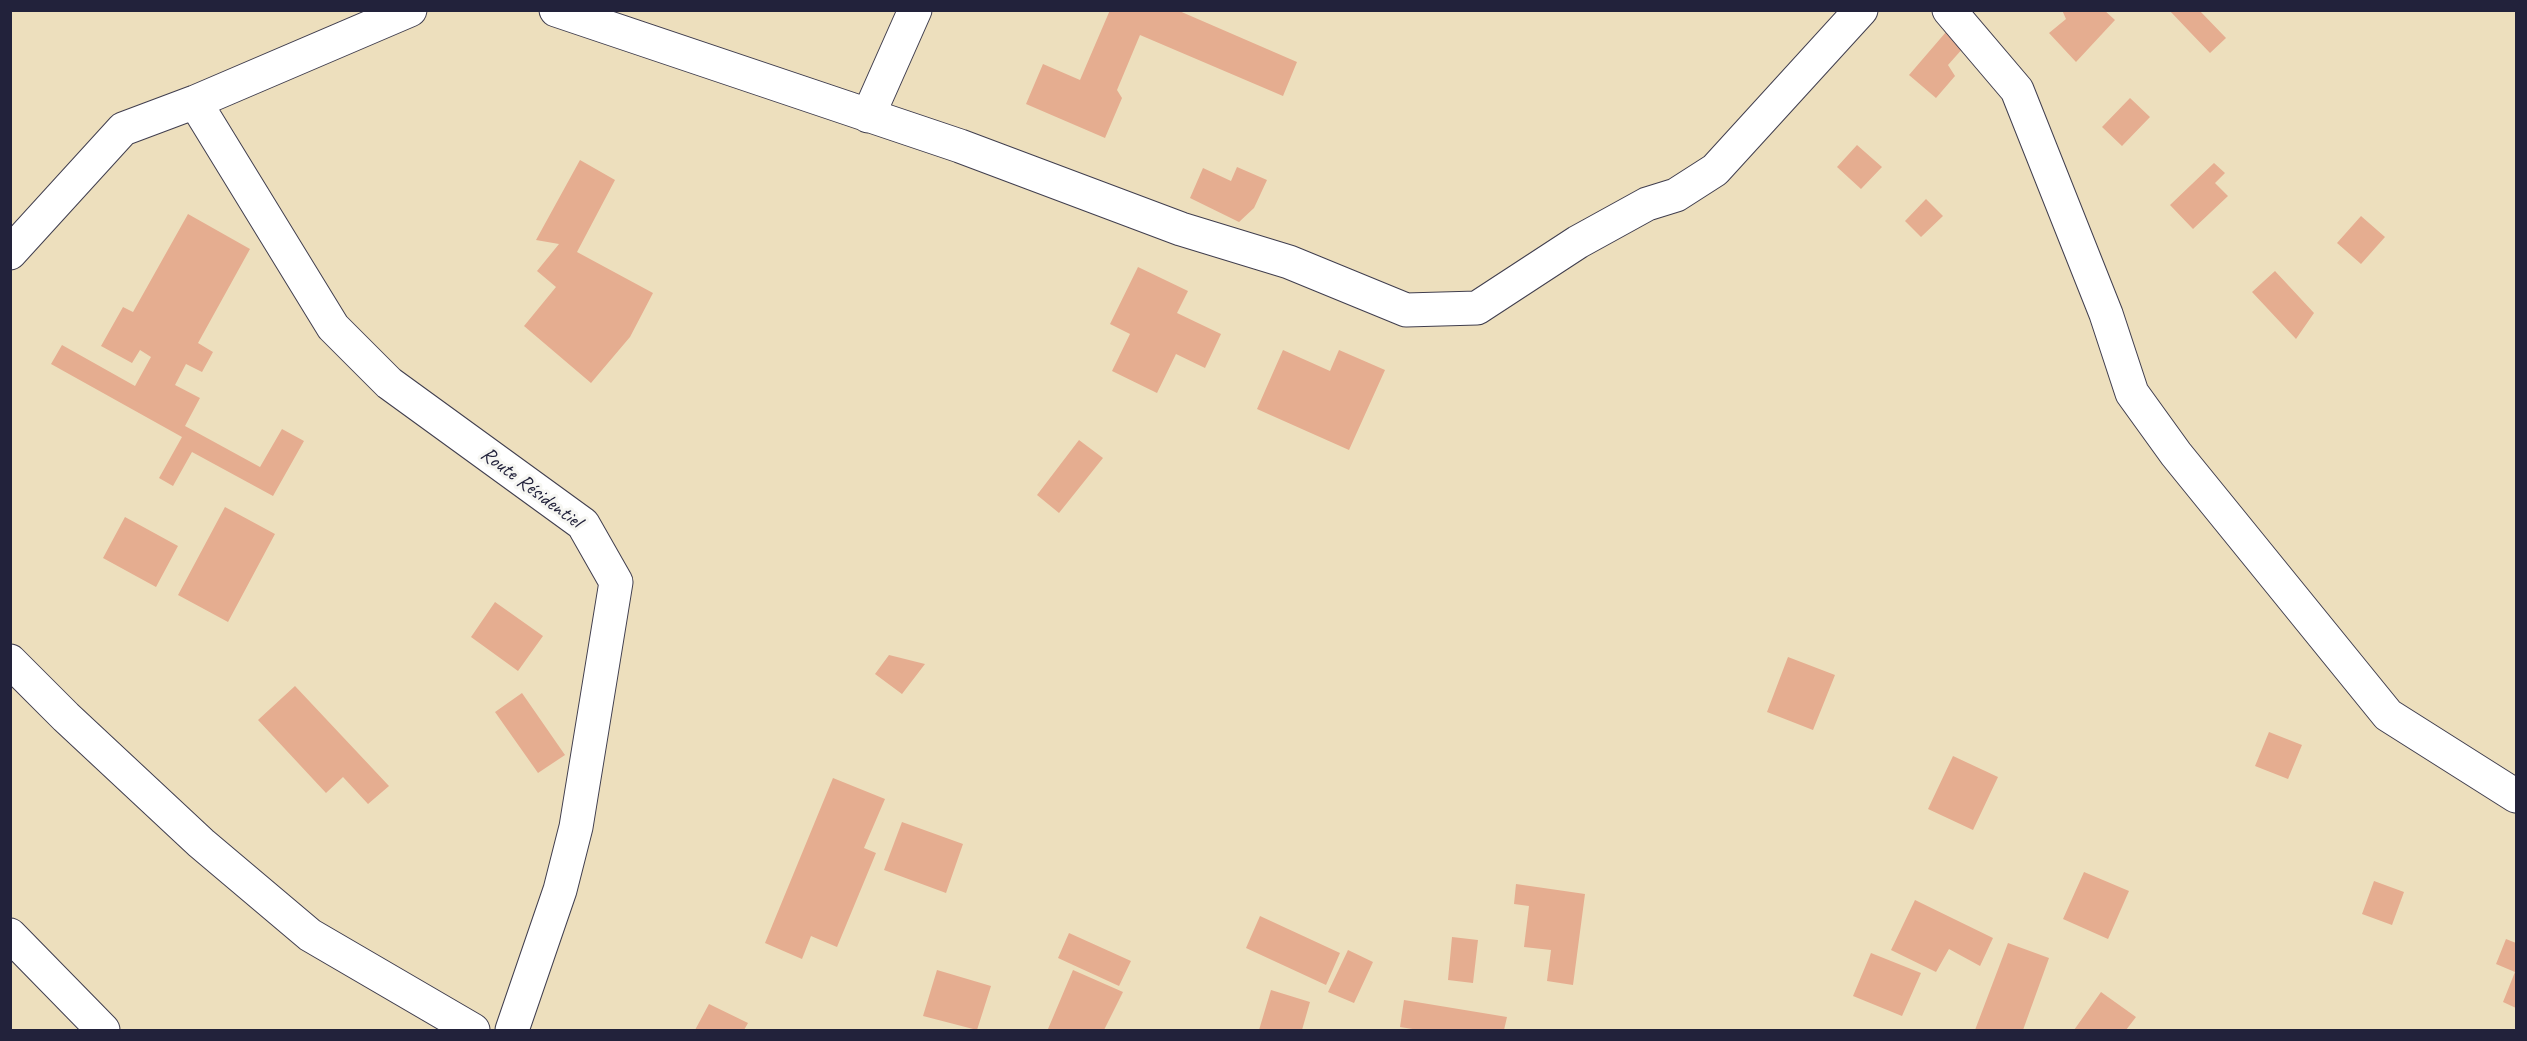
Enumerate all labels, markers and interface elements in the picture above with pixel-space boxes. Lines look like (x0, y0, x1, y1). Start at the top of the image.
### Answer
street label: Route Résidentiel (475, 442, 587, 534)

